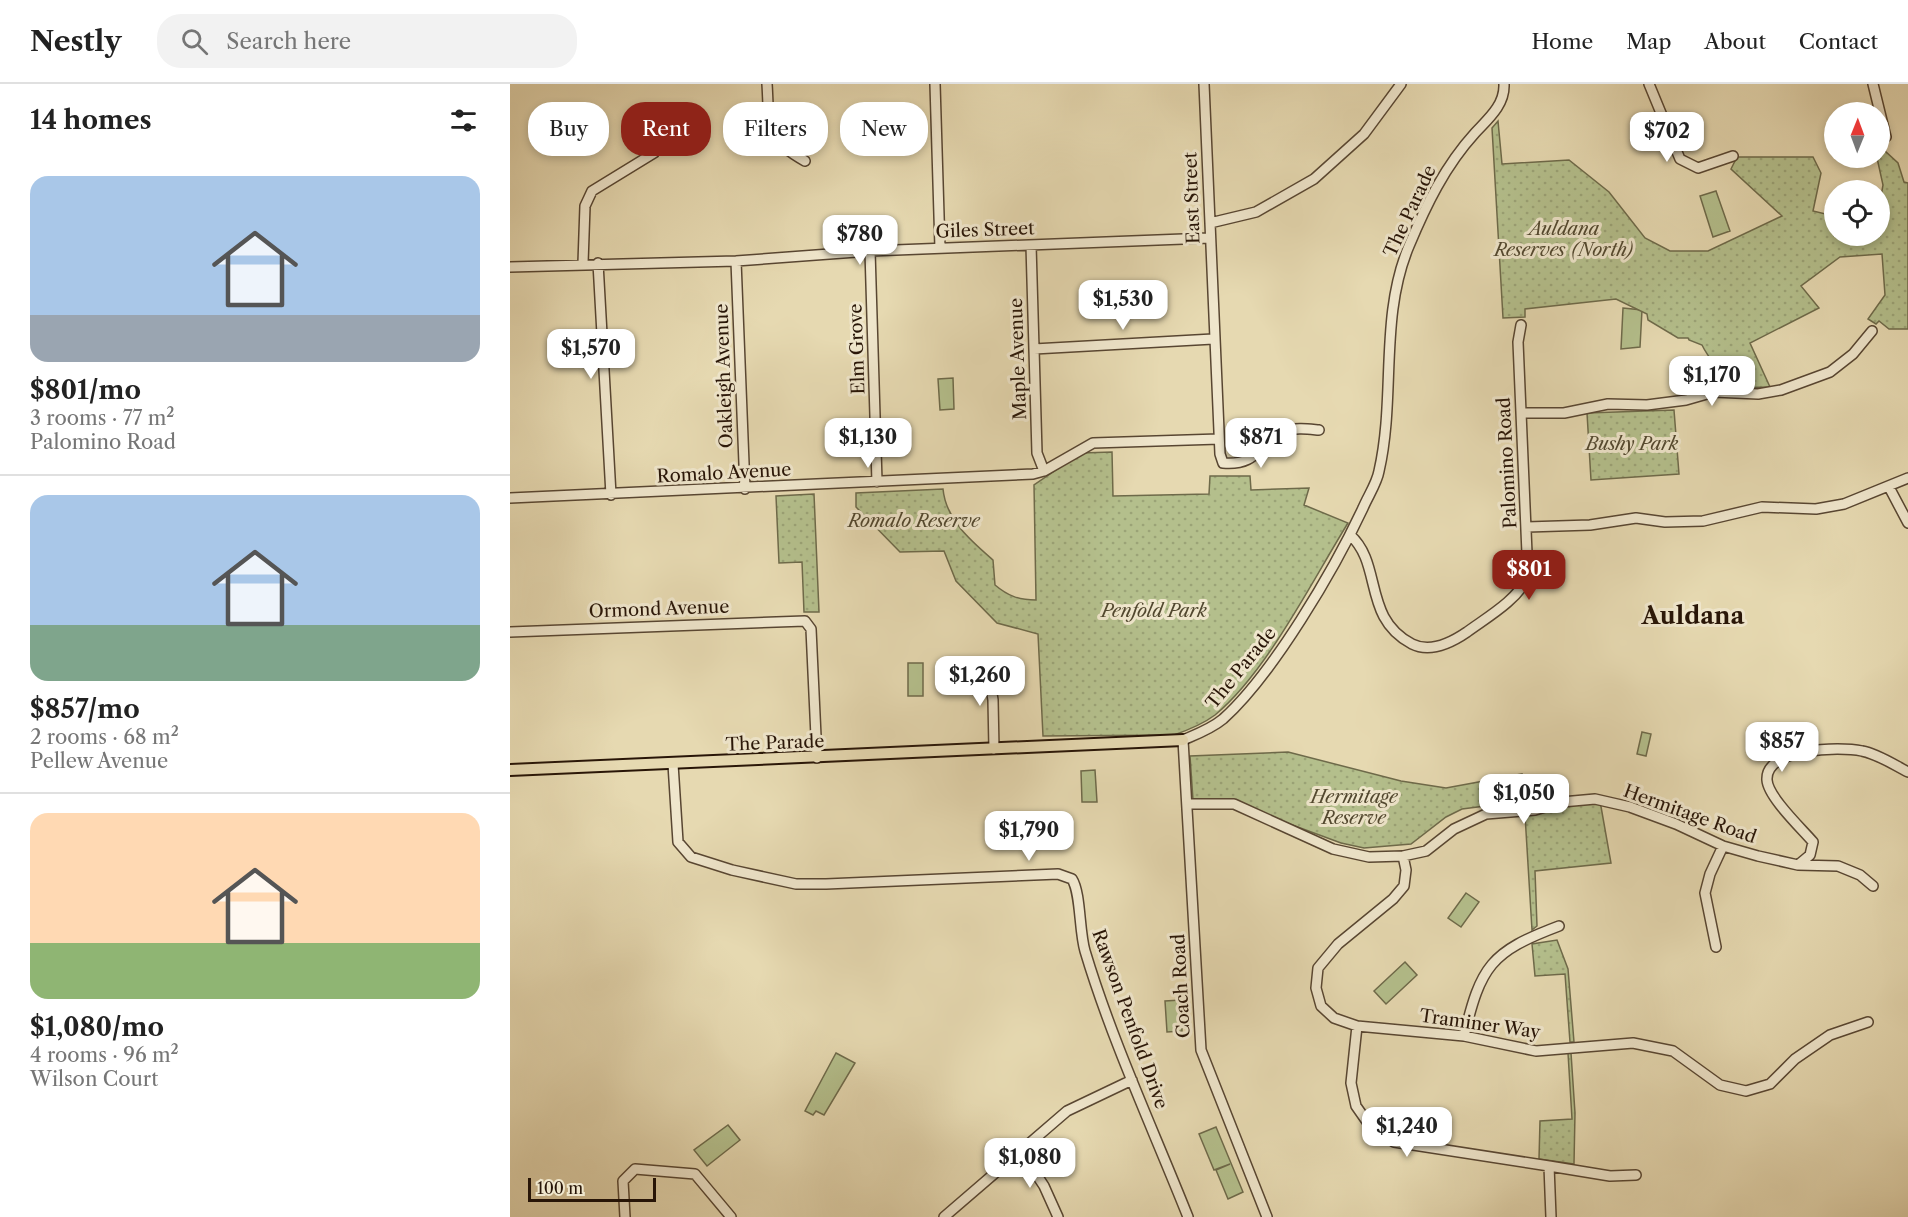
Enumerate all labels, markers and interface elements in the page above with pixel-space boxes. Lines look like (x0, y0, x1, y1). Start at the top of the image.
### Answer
search box (157, 14, 577, 68)
text: Nestly (30, 24, 121, 58)
icon: search (178, 25, 211, 58)
text: Search here (226, 28, 351, 55)
text: Home (1532, 29, 1593, 54)
text: Map (1626, 29, 1671, 54)
text: About (1704, 29, 1766, 54)
text: Contact (1799, 29, 1878, 54)
chip: Buy (528, 102, 609, 156)
chip: Rent (621, 102, 711, 156)
chip: Filters (723, 102, 828, 156)
chip: New (840, 102, 928, 156)
north arrow (1824, 102, 1890, 168)
map controls (1824, 102, 1890, 246)
text: 14 homes (30, 104, 152, 136)
icon: filters (447, 104, 480, 137)
pin: $702 (1631, 112, 1703, 163)
text: $702 (1644, 119, 1690, 143)
street label: East Street (1179, 151, 1205, 244)
street label: The Parade (1379, 162, 1441, 260)
button: locate (1824, 180, 1890, 246)
icon: home (201, 215, 309, 323)
pin: $780 (824, 215, 896, 266)
street label: Giles Street (935, 217, 1036, 243)
park label: Auldana Reserves (North) (1492, 218, 1634, 261)
text: $780 (837, 222, 883, 246)
pin: $1,530 (1074, 280, 1172, 331)
text: $1,530 (1093, 287, 1153, 311)
street label: Maple Avenue (1005, 298, 1031, 420)
street label: Oakleigh Avenue (710, 303, 738, 449)
street label: Elm Grove (844, 303, 870, 395)
pin: $1,570 (542, 329, 640, 380)
text: $1,570 (561, 336, 621, 360)
pin: $1,170 (1663, 356, 1761, 407)
text: $1,170 (1683, 363, 1741, 387)
text: $801/mo (30, 374, 141, 406)
street label: Palomino Road (1493, 397, 1521, 529)
text: 3 rooms · 77 m² (30, 406, 174, 430)
pin: $1,130 (819, 418, 917, 469)
pin: $871 (1225, 418, 1297, 469)
text: $1,130 (839, 425, 897, 449)
text: $871 (1240, 425, 1282, 449)
text: Palomino Road (30, 430, 176, 454)
park label: Bushy Park (1584, 433, 1679, 455)
street label: Romalo Avenue (656, 458, 792, 488)
park label: Romalo Reserve (846, 510, 981, 532)
icon: home (201, 534, 309, 642)
pin: $801 (1493, 550, 1565, 601)
text: $801 (1506, 557, 1552, 581)
street label: Ormond Avenue (588, 596, 730, 622)
park label: Penfold Park (1099, 600, 1207, 622)
district label: Auldana (1641, 601, 1746, 630)
street label: The Parade (1201, 623, 1281, 713)
pin: $1,260 (931, 656, 1029, 707)
text: $1,260 (949, 663, 1011, 687)
text: $857/mo (30, 693, 140, 725)
pin: $857 (1746, 722, 1818, 773)
text: 2 rooms · 68 m² (30, 725, 179, 749)
text: $857 (1760, 729, 1804, 753)
street label: The Parade (725, 730, 825, 756)
text: Pellew Avenue (30, 749, 168, 773)
pin: $1,050 (1475, 774, 1573, 825)
street label: Hermitage Road (1621, 780, 1759, 848)
text: $1,050 (1493, 781, 1555, 805)
park label: Hermitage Reserve (1308, 786, 1399, 829)
pin: $1,790 (980, 811, 1078, 862)
text: $1,790 (999, 818, 1059, 842)
icon: home (201, 852, 309, 960)
street label: Rawson Penfold Drive (1087, 926, 1173, 1112)
street label: Coach Road (1167, 933, 1195, 1039)
street label: Traminer Way (1418, 1005, 1543, 1043)
text: $1,080/mo (30, 1011, 164, 1043)
text: 4 rooms · 96 m² (30, 1043, 179, 1067)
text: Wilson Court (30, 1067, 158, 1091)
pin: $1,240 (1358, 1107, 1456, 1158)
text: $1,240 (1376, 1114, 1438, 1138)
pin: $1,080 (981, 1138, 1079, 1189)
text: $1,080 (998, 1145, 1062, 1169)
scale bar (528, 1175, 656, 1202)
text: 100 m (537, 1178, 583, 1198)

